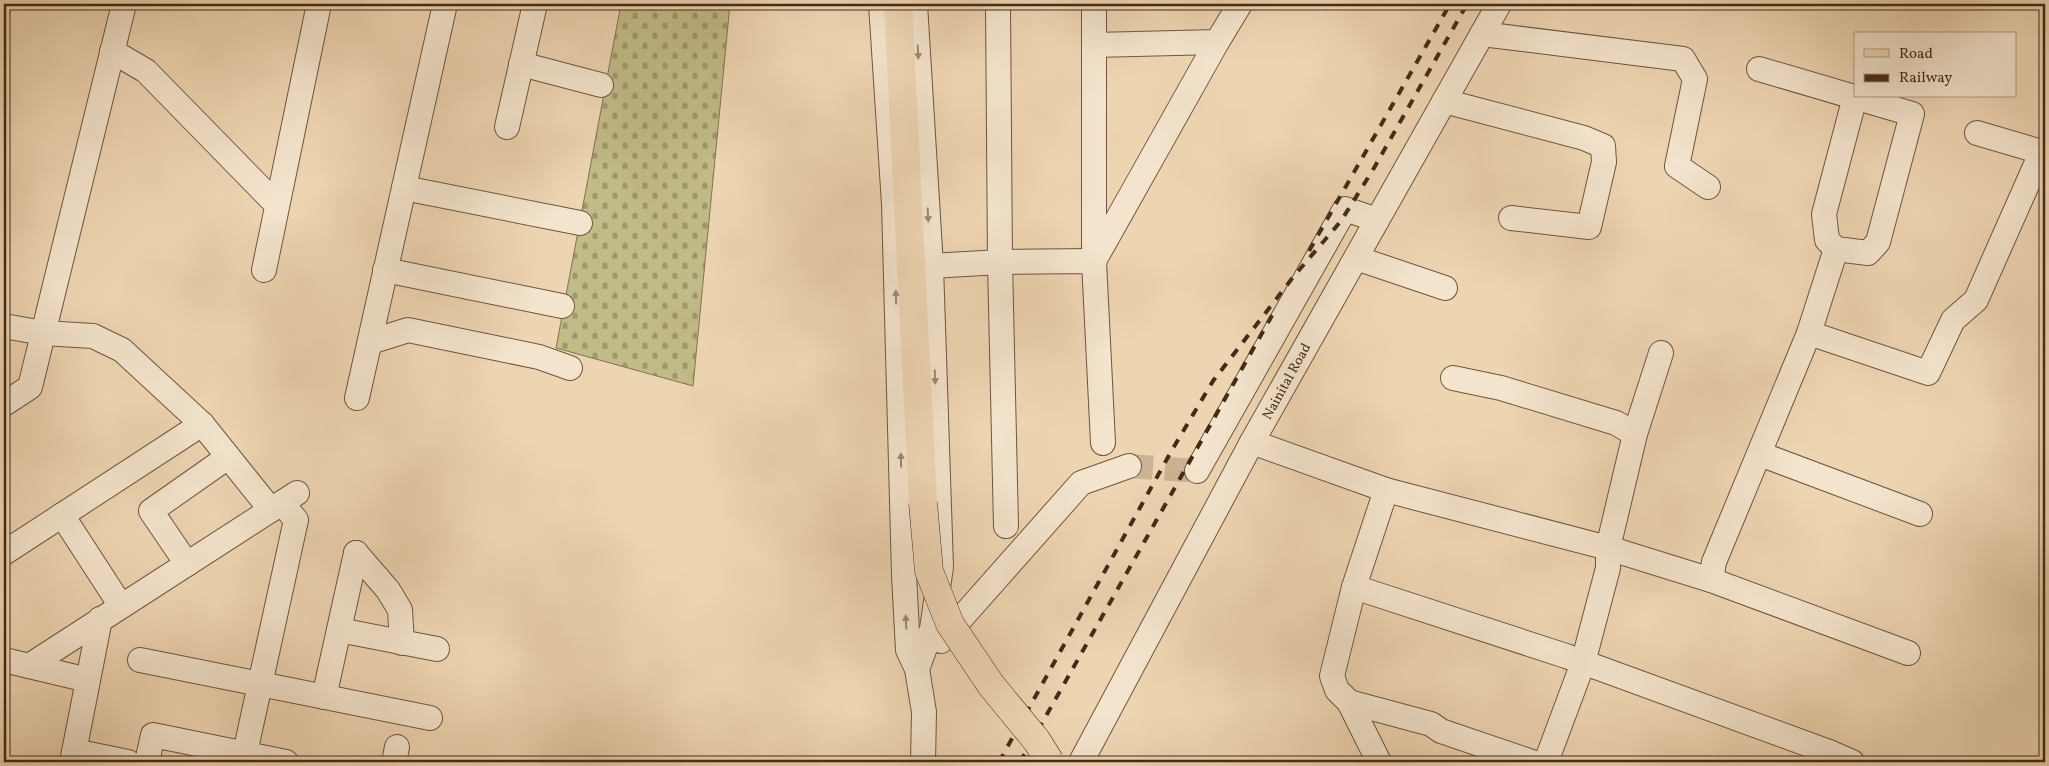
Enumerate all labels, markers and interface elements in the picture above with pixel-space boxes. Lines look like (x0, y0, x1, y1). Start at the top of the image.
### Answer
legend (1854, 32, 2016, 98)
text: Road (1899, 44, 1933, 65)
one-way arrow (915, 45, 923, 61)
text: Railway (1899, 68, 1952, 89)
one-way arrow (924, 207, 932, 223)
one-way arrow (892, 289, 900, 305)
street label: Nainital Road (1258, 340, 1316, 423)
one-way arrow (931, 369, 939, 385)
one-way arrow (896, 452, 904, 468)
one-way arrow (902, 614, 910, 630)

